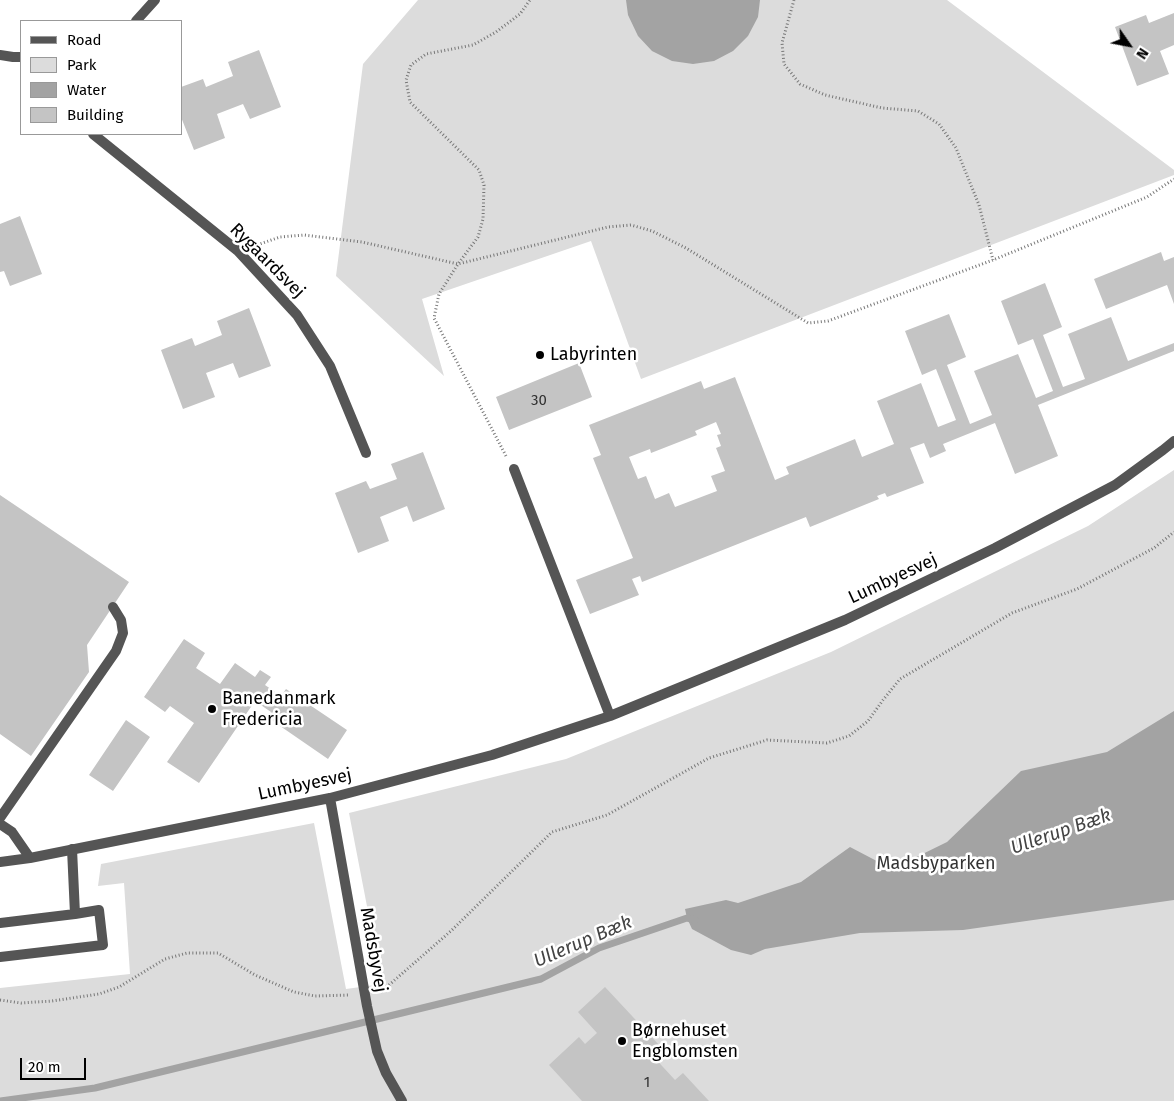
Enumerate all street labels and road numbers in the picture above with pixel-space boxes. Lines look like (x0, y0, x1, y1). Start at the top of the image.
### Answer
street label: Rygaardsvej (225, 219, 309, 303)
street label: Lumbyesvej (845, 549, 941, 609)
street label: Lumbyesvej (256, 765, 354, 805)
street label: Madsbyvej (355, 906, 391, 994)

